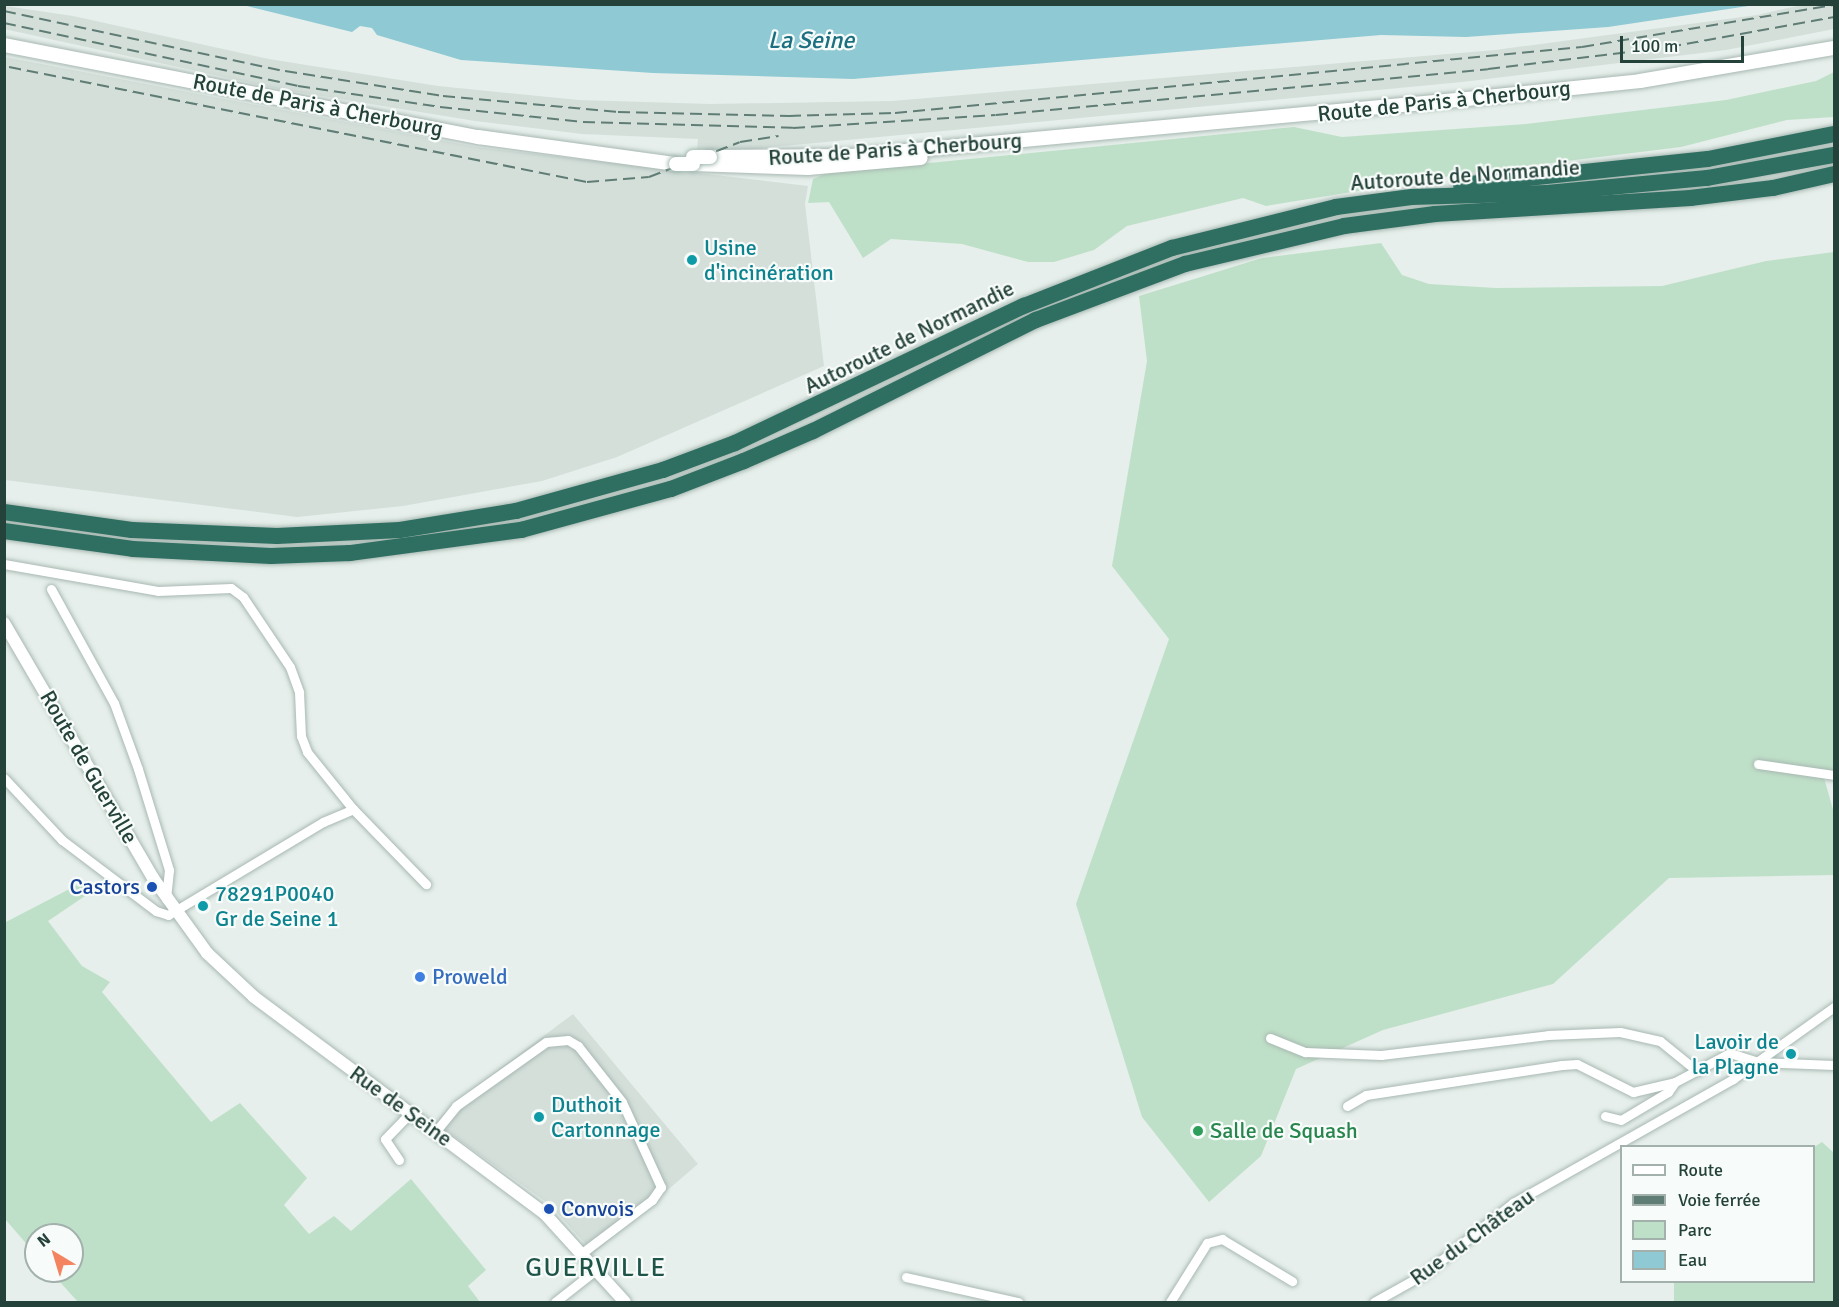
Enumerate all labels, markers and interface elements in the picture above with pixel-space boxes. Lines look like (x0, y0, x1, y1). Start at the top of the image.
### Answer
scale bar (1623, 24, 1748, 62)
water label: La Seine (768, 27, 854, 55)
text: 100 m (1631, 35, 1678, 57)
street label: Route de Paris à Cherbourg (191, 68, 445, 142)
street label: Route de Paris à Cherbourg (1316, 75, 1572, 127)
street label: Route de Paris à Cherbourg (767, 127, 1023, 171)
street label: Autoroute de Normandie (1349, 154, 1581, 196)
place label: Usine d'incinération (704, 234, 834, 286)
marker: Usine d'incinération (685, 253, 699, 267)
street label: Autoroute de Normandie (800, 275, 1018, 399)
street label: Route de Guerville (34, 686, 144, 848)
place label: Castors (69, 874, 140, 900)
marker: Castors (145, 880, 159, 894)
place label: 78291P0040 Gr de Seine 1 (215, 880, 339, 932)
marker: 78291P0040 Gr de Seine 1 (196, 899, 210, 913)
place label: Proweld (432, 964, 508, 990)
marker: Proweld (413, 970, 427, 984)
place label: Lavoir de la Plagne (1692, 1028, 1779, 1080)
marker: Lavoir de la Plagne (1784, 1047, 1798, 1061)
street label: Rue de Seine (345, 1060, 457, 1152)
place label: Duthoit Cartonnage (551, 1091, 660, 1142)
marker: Duthoit Cartonnage (532, 1110, 546, 1124)
place label: Salle de Squash (1210, 1118, 1358, 1144)
marker: Salle de Squash (1191, 1124, 1205, 1138)
legend (1620, 1145, 1815, 1283)
text: Route (1678, 1159, 1723, 1181)
street label: Rue du Château (1405, 1183, 1539, 1291)
text: Voie ferrée (1678, 1189, 1760, 1211)
place label: Convois (561, 1196, 634, 1222)
marker: Convois (542, 1202, 556, 1216)
text: Parc (1678, 1219, 1712, 1241)
north arrow (24, 1223, 84, 1283)
text: N (34, 1229, 55, 1252)
text: Eau (1678, 1249, 1707, 1271)
district label: GUERVILLE (525, 1253, 667, 1285)

